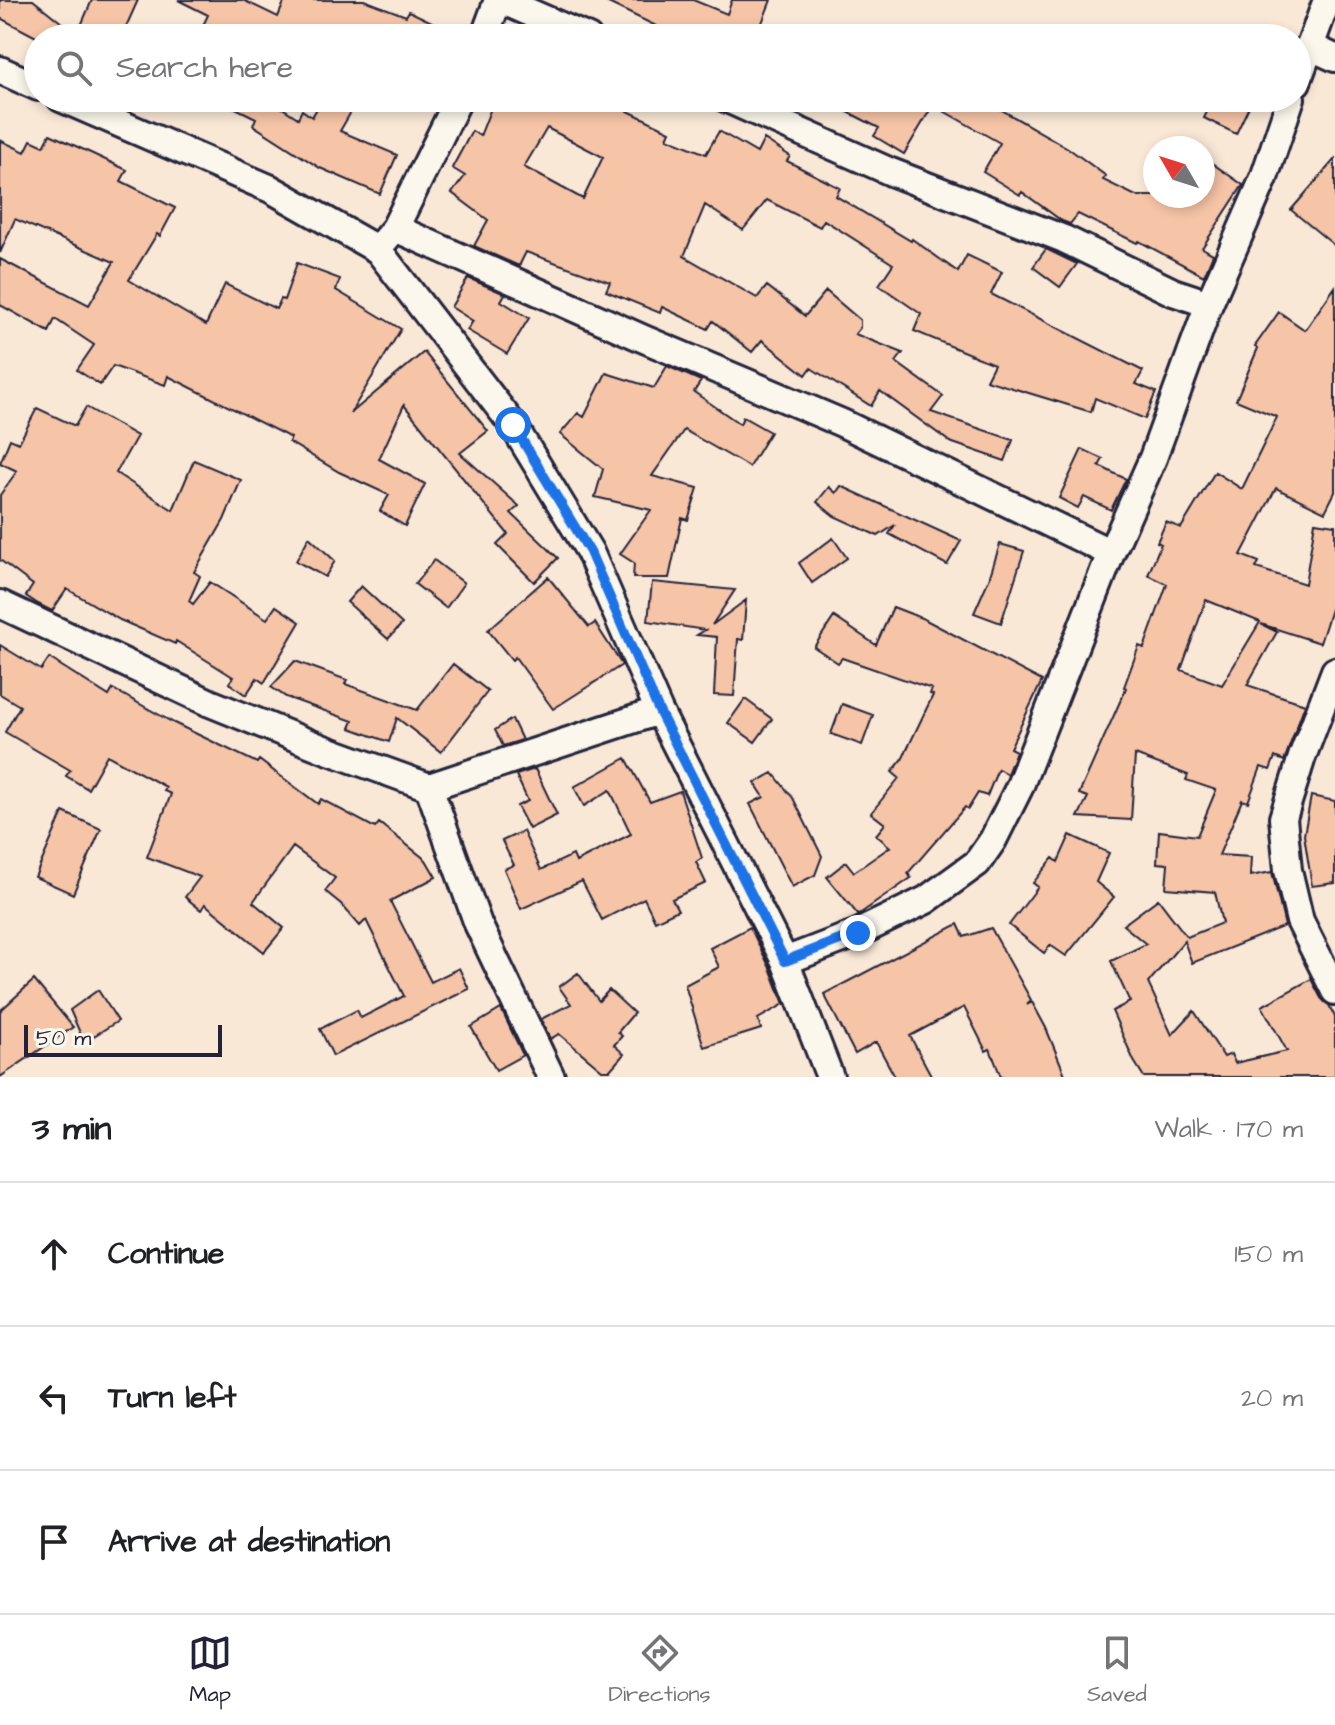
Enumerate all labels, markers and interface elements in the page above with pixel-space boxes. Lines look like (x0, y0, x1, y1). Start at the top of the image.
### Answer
search box (24, 24, 1311, 112)
icon: search (52, 46, 96, 90)
text: Search here (116, 47, 293, 89)
north arrow (1143, 136, 1215, 208)
route start (495, 407, 531, 443)
route end (840, 915, 876, 951)
scale bar (24, 1021, 222, 1057)
text: 50 m (36, 1023, 91, 1054)
text: 3 min (32, 1105, 112, 1153)
text: Walk · 170 m (1154, 1111, 1303, 1147)
icon: ahead (32, 1232, 76, 1276)
text: Continue (108, 1233, 224, 1275)
text: 150 m (1234, 1236, 1303, 1272)
icon: left (32, 1376, 76, 1420)
text: Turn left (108, 1377, 236, 1419)
text: 20 m (1241, 1380, 1303, 1416)
icon: arrive (32, 1520, 76, 1564)
text: Arrive at destination (108, 1521, 390, 1563)
tab: Map (188, 1631, 232, 1710)
tab: Directions (608, 1631, 711, 1710)
tab: Saved (1087, 1631, 1147, 1710)

